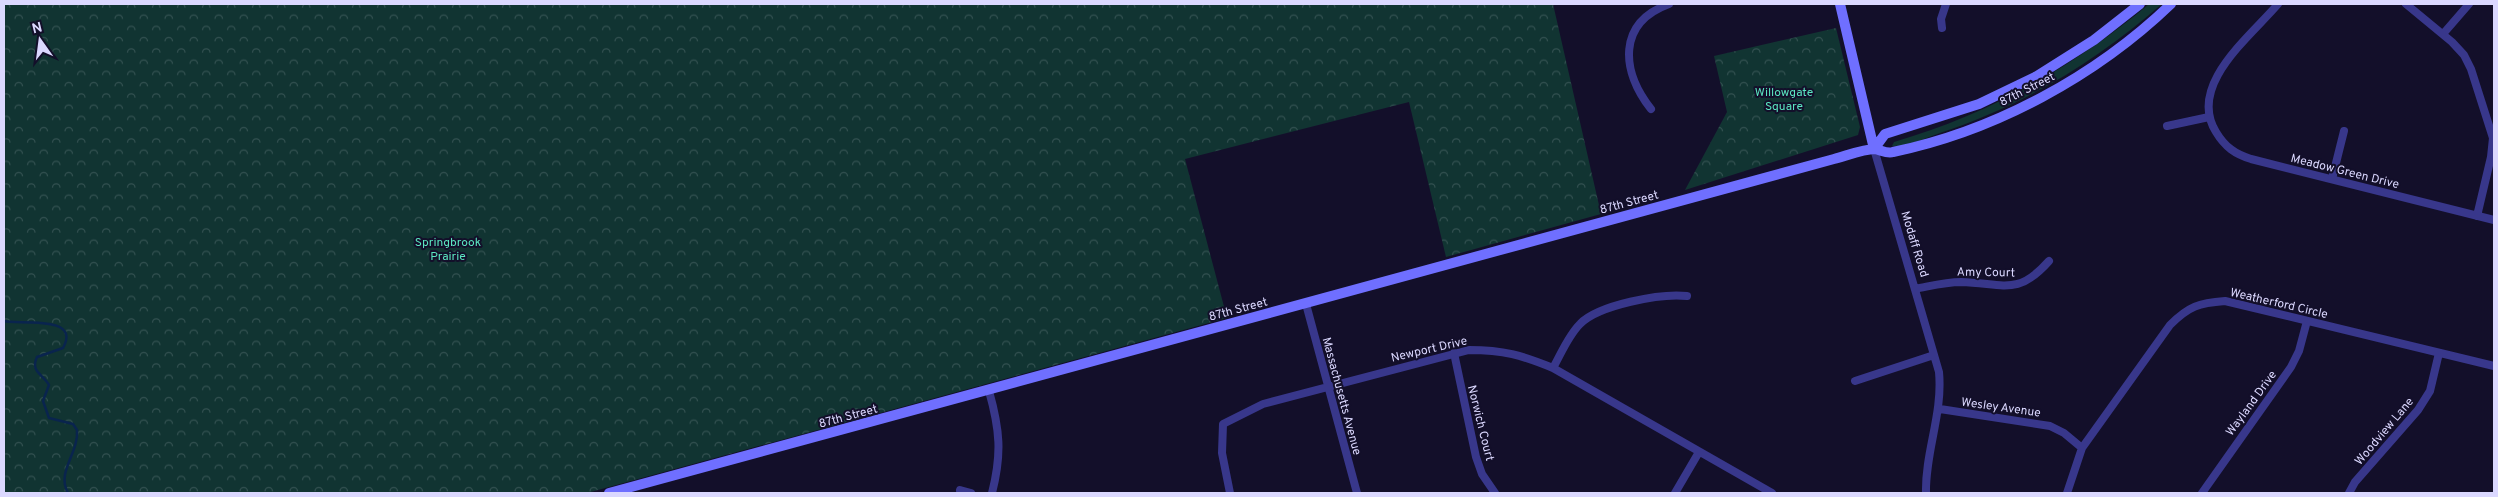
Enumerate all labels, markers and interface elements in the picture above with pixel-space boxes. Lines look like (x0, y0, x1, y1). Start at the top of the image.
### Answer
north arrow (15, 15, 65, 65)
text: N (30, 19, 44, 38)
street label: 87th Street (1997, 69, 2058, 111)
park label: Willowgate Square (1755, 85, 1813, 115)
street label: Meadow Green Drive (2289, 151, 2401, 193)
street label: 87th Street (1598, 187, 1660, 218)
street label: Modaff Road (1896, 209, 1932, 279)
park label: Springbrook Prairie (415, 235, 481, 265)
street label: Amy Court (1957, 264, 2015, 282)
street label: Weatherford Circle (2228, 285, 2329, 323)
street label: 87th Street (1207, 294, 1269, 325)
street label: Newport Drive (1390, 333, 1469, 367)
street label: Massachusetts Avenue (1318, 336, 1364, 457)
street label: Wayland Drive (2223, 368, 2281, 439)
street label: Norwich Court (1463, 384, 1497, 463)
street label: Woodview Lane (2352, 394, 2418, 469)
street label: Wesley Avenue (1960, 395, 2042, 421)
street label: 87th Street (817, 401, 879, 432)

